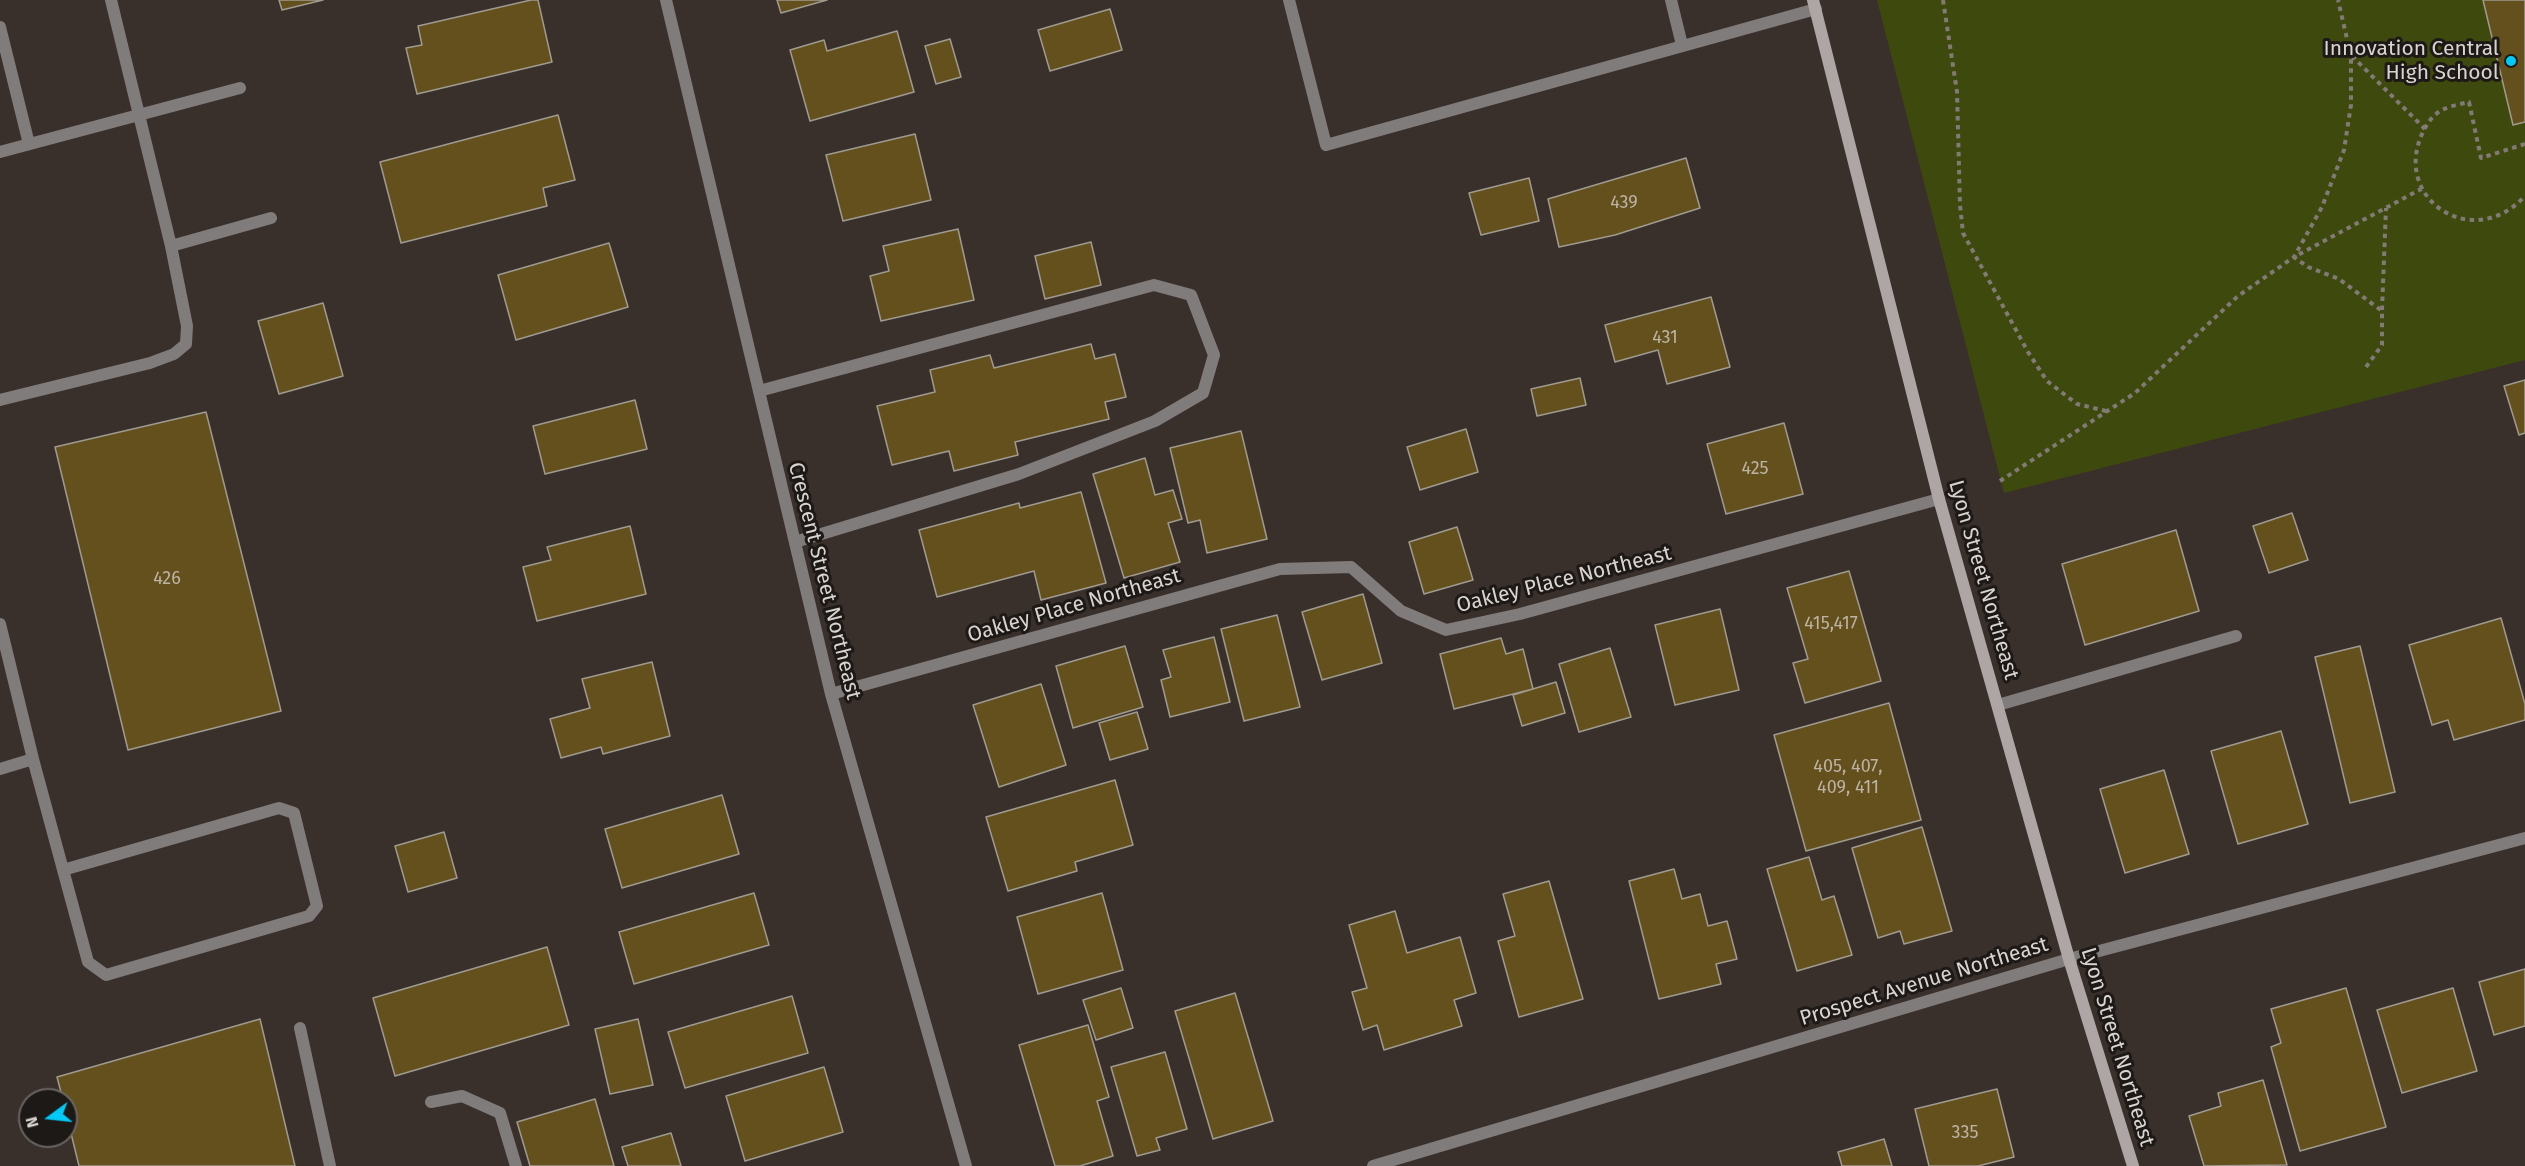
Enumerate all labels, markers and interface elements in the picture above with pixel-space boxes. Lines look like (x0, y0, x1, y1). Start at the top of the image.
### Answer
place label: Innovation Central High School (2324, 36, 2499, 86)
marker: Innovation Central High School (2504, 54, 2518, 68)
house number: 439 (1610, 192, 1638, 214)
house number: 431 (1652, 327, 1678, 349)
house number: 425 (1741, 458, 1769, 480)
street label: Crescent Street Northeast (782, 460, 866, 702)
street label: Lyon Street Northeast (1942, 477, 2024, 683)
street label: Oakley Place Northeast (1454, 541, 1674, 619)
street label: Oakley Place Northeast (965, 564, 1183, 648)
house number: 426 (153, 568, 181, 590)
house number: 415,417 (1804, 613, 1858, 635)
house number: 405, 407, 409, 411 (1813, 756, 1883, 798)
street label: Prospect Avenue Northeast (1797, 932, 2051, 1032)
street label: Lyon Street Northeast (2075, 945, 2159, 1149)
north arrow (18, 1088, 78, 1148)
text: N (22, 1115, 43, 1130)
house number: 335 (1952, 1122, 1978, 1144)

